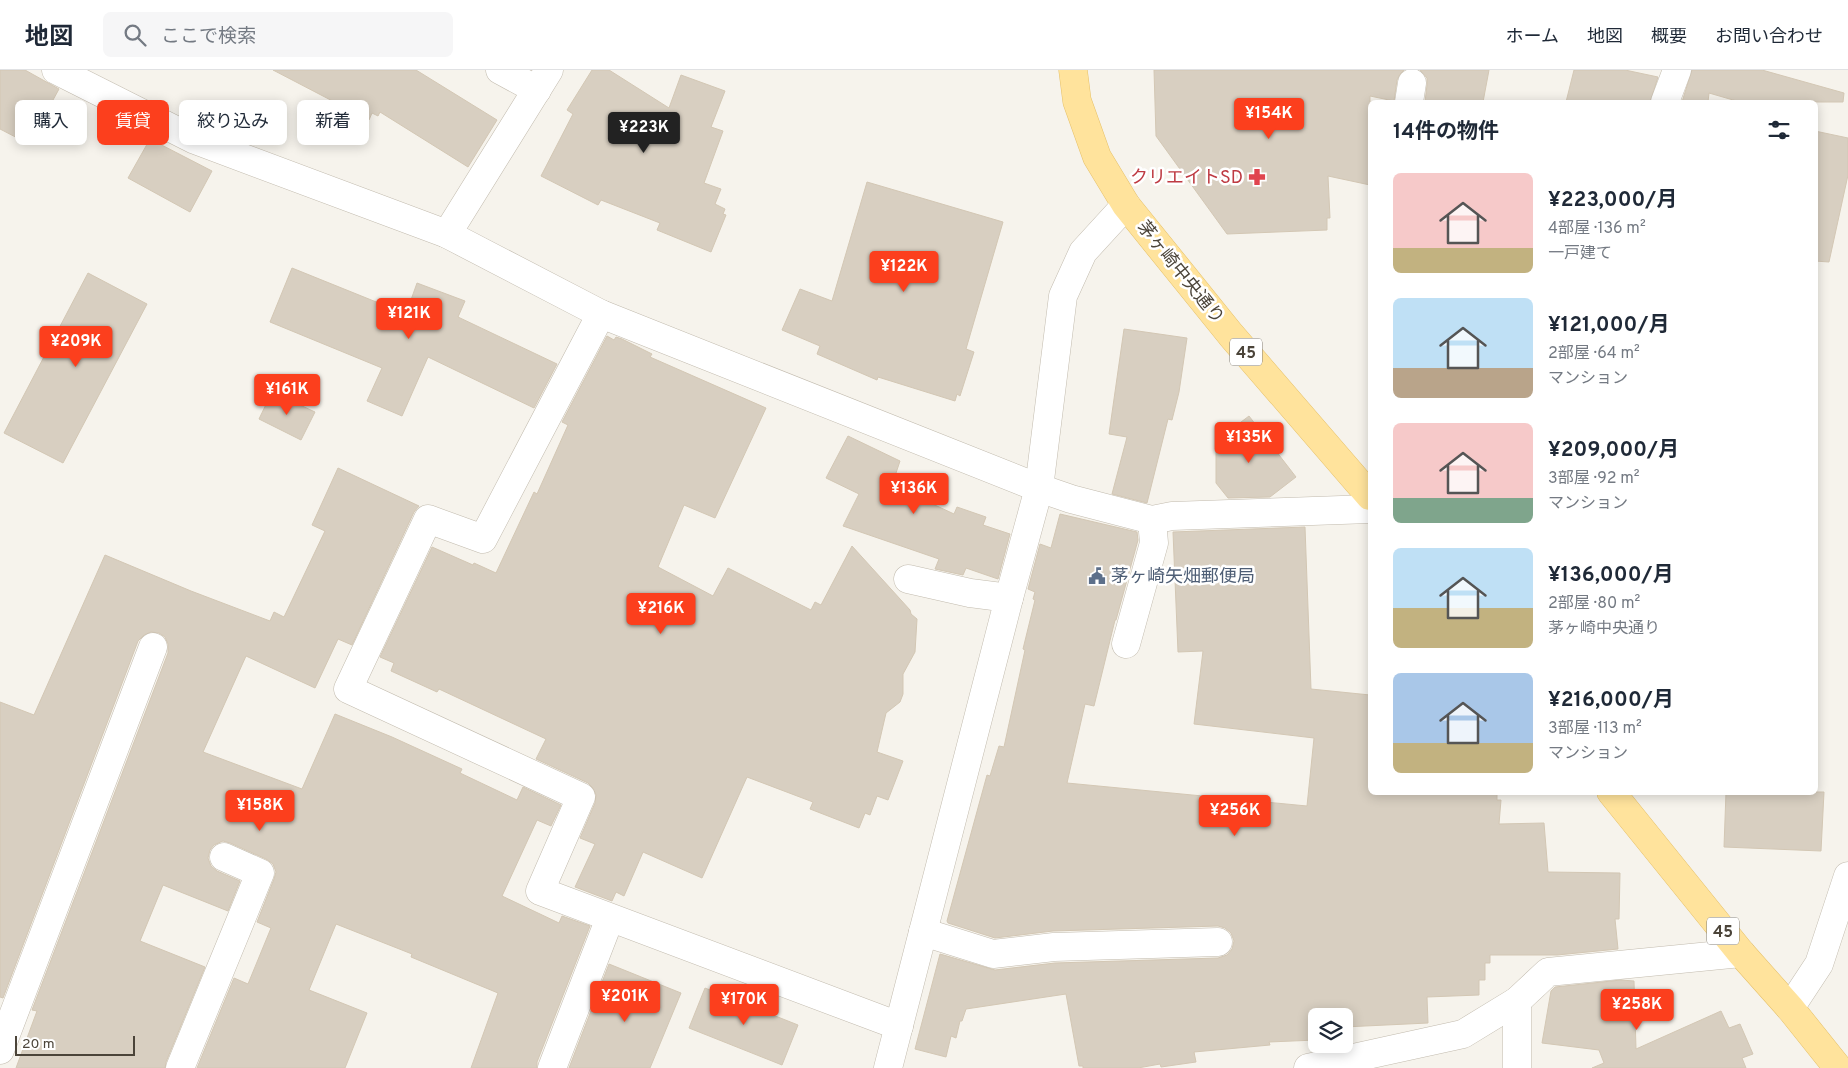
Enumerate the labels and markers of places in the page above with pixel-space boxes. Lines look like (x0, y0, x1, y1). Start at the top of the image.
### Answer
pin: ¥154K (1234, 98, 1304, 140)
pin: ¥223K (609, 112, 679, 154)
place label: クリエイトSD (1130, 167, 1243, 190)
pharmacy icon: クリエイトSD (1247, 167, 1267, 187)
pin: ¥122K (869, 250, 939, 293)
pin: ¥121K (374, 298, 444, 340)
pin: ¥209K (41, 326, 111, 368)
pin: ¥161K (252, 374, 322, 416)
pin: ¥135K (1214, 422, 1284, 464)
pin: ¥136K (879, 472, 949, 515)
public building icon: 茅ヶ崎矢畑郵便局 (1087, 566, 1107, 586)
place label: 茅ヶ崎矢畑郵便局 (1111, 566, 1255, 589)
pin: ¥216K (626, 592, 696, 635)
pin: ¥158K (225, 790, 295, 832)
pin: ¥256K (1200, 794, 1270, 837)
pin: ¥201K (590, 980, 660, 1023)
pin: ¥170K (709, 984, 779, 1026)
pin: ¥258K (1602, 988, 1672, 1031)

